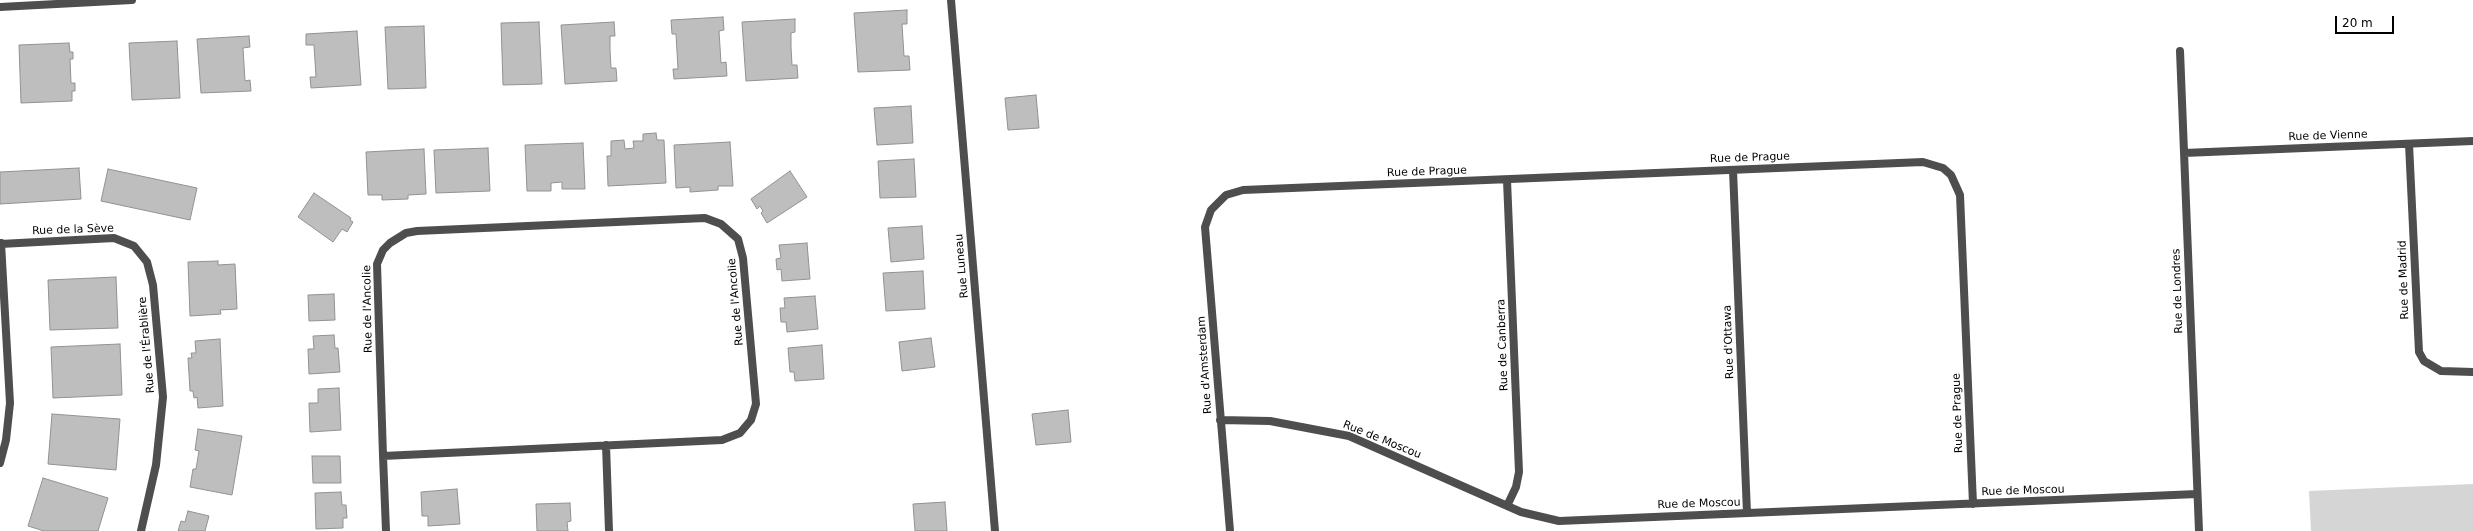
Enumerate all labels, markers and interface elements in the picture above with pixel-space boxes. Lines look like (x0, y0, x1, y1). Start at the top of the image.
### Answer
scale bar (2337, 8, 2396, 34)
text: 20 m (2342, 16, 2373, 30)
street label: Rue de Vienne (2288, 128, 2368, 144)
street label: Rue de Prague (1710, 150, 1790, 166)
street label: Rue de Prague (1387, 164, 1467, 180)
street label: Rue de la Sève (32, 222, 114, 238)
street label: Rue Luneau (953, 233, 971, 299)
street label: Rue de Madrid (2396, 240, 2412, 320)
street label: Rue de Londres (2170, 248, 2186, 334)
street label: Rue de l'Ancolie (726, 258, 746, 346)
street label: Rue de l'Ancolie (361, 265, 375, 353)
street label: Rue de l'Érablière (136, 296, 158, 394)
street label: Rue de Canberra (1495, 299, 1511, 391)
street label: Rue d'Ottawa (1721, 305, 1737, 379)
street label: Rue d'Amsterdam (1195, 316, 1215, 414)
street label: Rue de Prague (1950, 373, 1966, 453)
street label: Rue de Moscou (1341, 418, 1423, 462)
street label: Rue de Moscou (1981, 483, 2065, 499)
street label: Rue de Moscou (1657, 496, 1741, 512)

